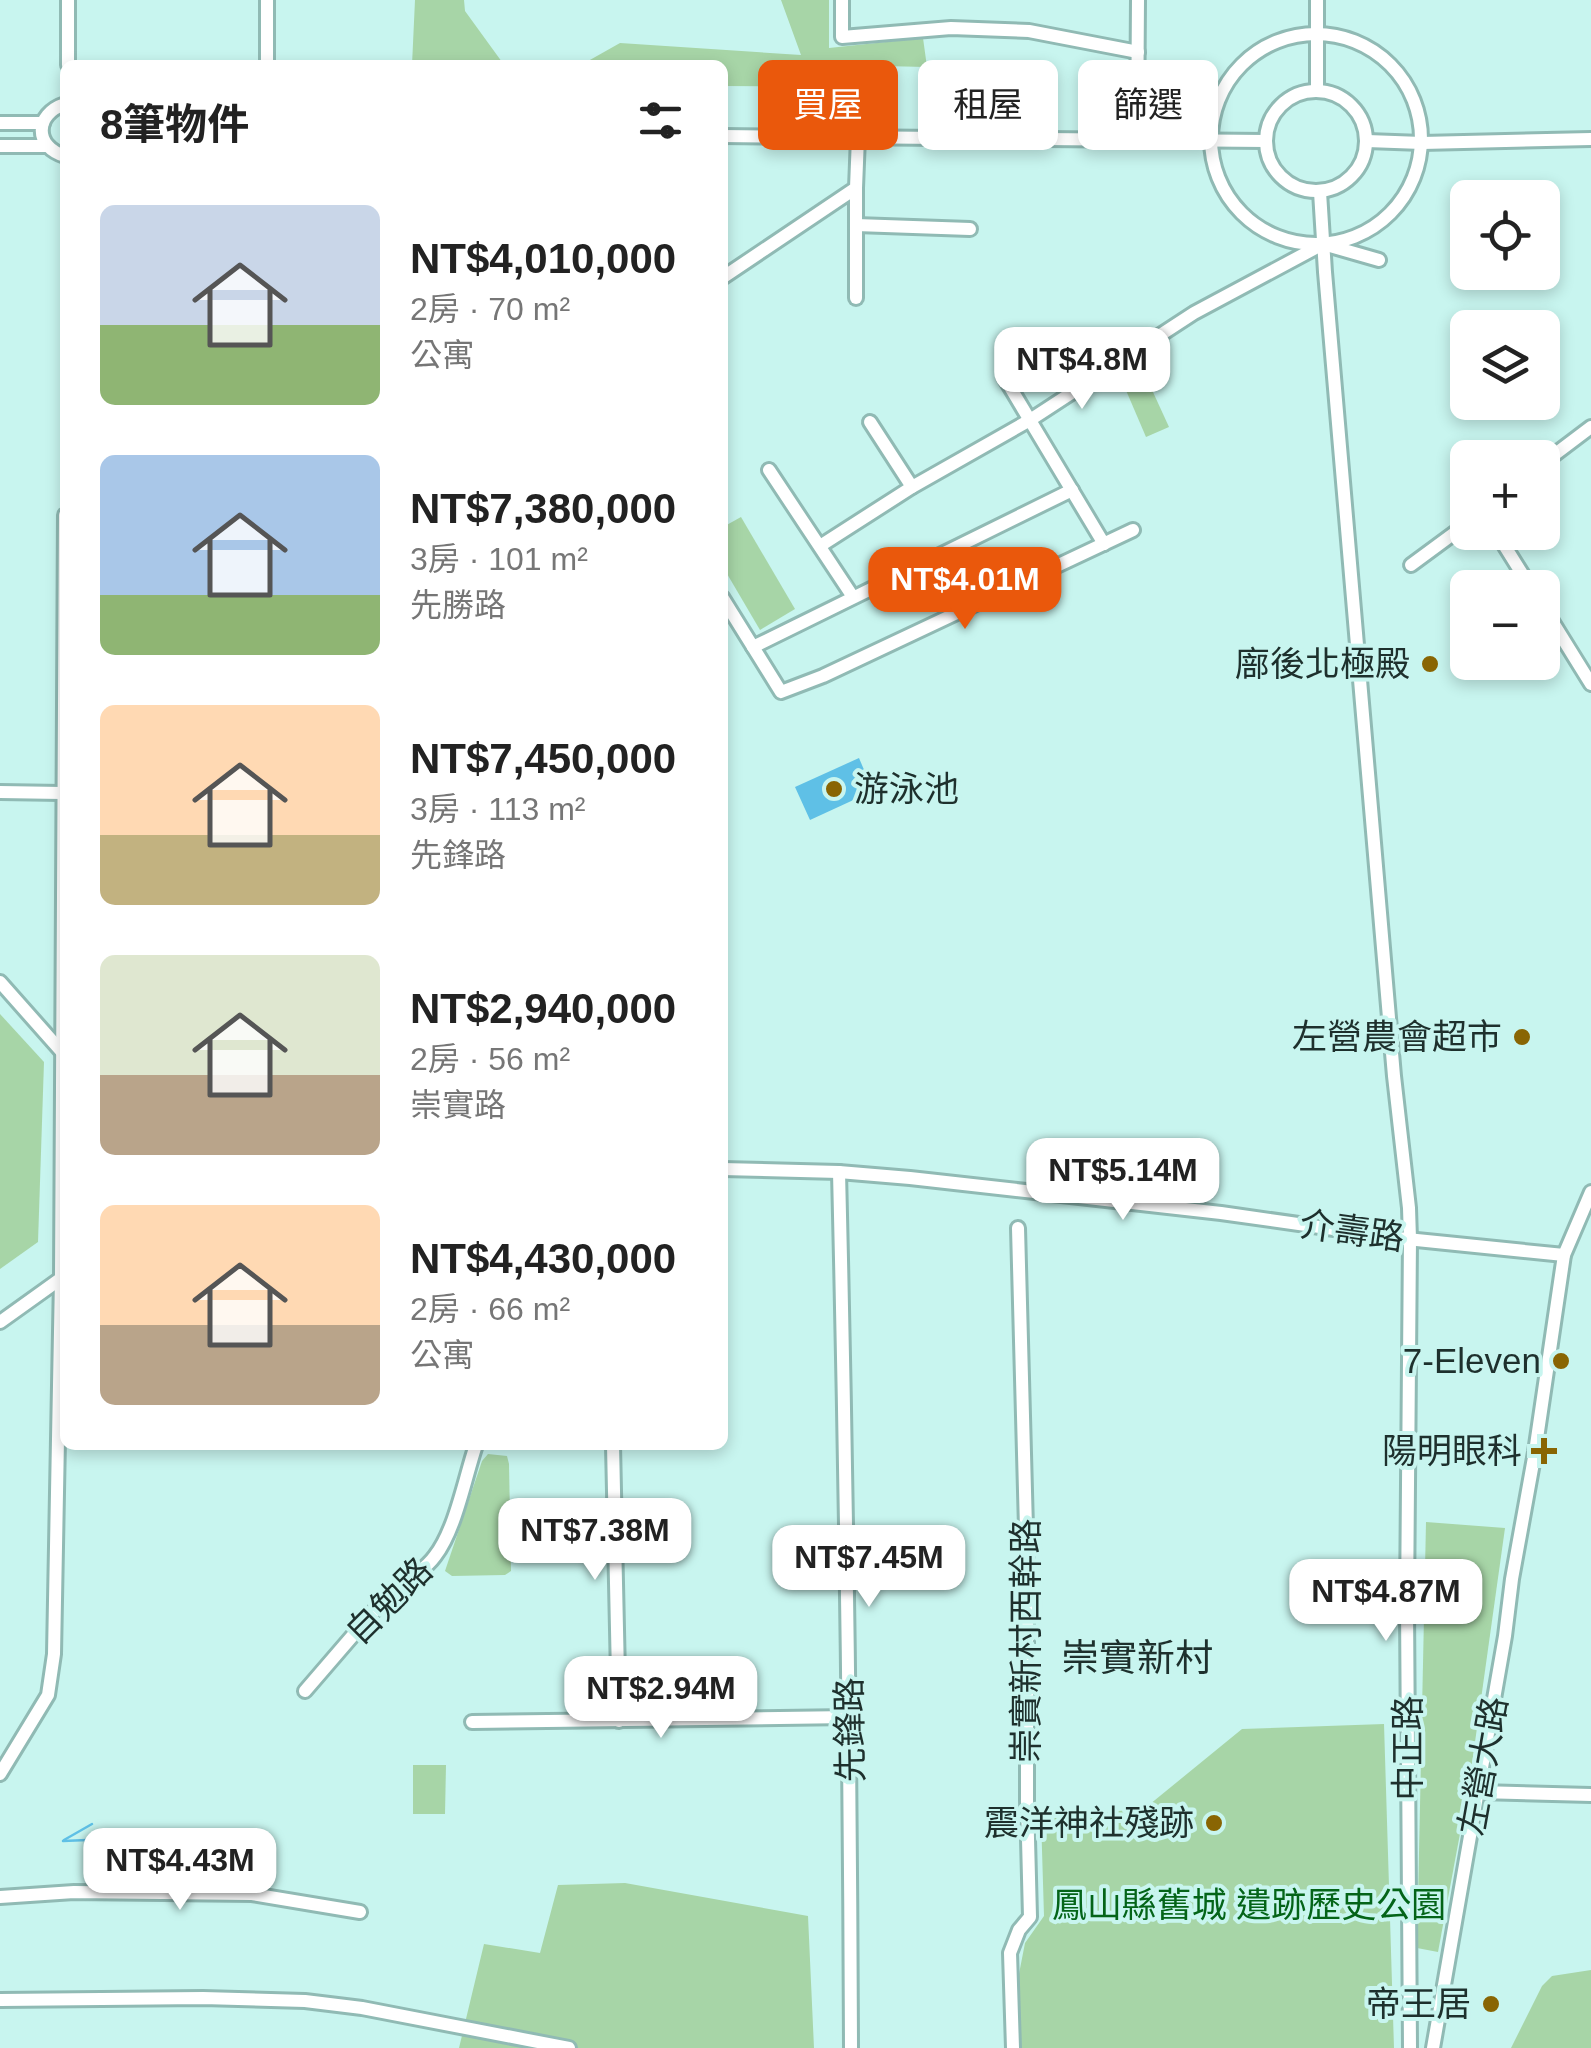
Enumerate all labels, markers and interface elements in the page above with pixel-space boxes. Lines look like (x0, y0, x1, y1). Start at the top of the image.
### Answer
chip: 買屋 (758, 60, 898, 150)
chip: 租屋 (918, 60, 1058, 150)
chip: 篩選 (1078, 60, 1218, 150)
icon: filters (633, 93, 688, 148)
text: 8筆物件 (100, 101, 249, 148)
map controls (1450, 180, 1560, 680)
button: locate (1450, 180, 1560, 290)
text: NT$4,010,000 (410, 235, 676, 282)
icon: home (180, 245, 300, 365)
text: 2房 · 70 m² (410, 291, 570, 327)
button: layers (1450, 310, 1560, 420)
pin: NT$4.8M (990, 327, 1174, 412)
text: 公寓 (410, 337, 474, 373)
text: NT$4.8M (1016, 341, 1148, 377)
button: + (1450, 440, 1560, 550)
text: NT$7,380,000 (410, 485, 676, 532)
icon: home (180, 495, 300, 615)
text: 3房 · 101 m² (410, 541, 588, 577)
pin: NT$4.01M (862, 547, 1068, 632)
text: NT$4.01M (890, 561, 1040, 597)
button: − (1450, 570, 1560, 680)
text: 先勝路 (410, 587, 506, 623)
place label: 廍後北極殿 (1235, 644, 1410, 683)
marker: 廍後北極殿 (1419, 653, 1441, 675)
text: NT$7,450,000 (410, 735, 676, 782)
icon: home (180, 745, 300, 865)
place label: 游泳池 (854, 769, 959, 808)
marker: 游泳池 (823, 778, 845, 800)
text: 3房 · 113 m² (410, 791, 585, 827)
text: 先鋒路 (410, 837, 506, 873)
text: NT$2,940,000 (410, 985, 676, 1032)
icon: home (180, 995, 300, 1115)
place label: 左營農會超市 (1292, 1017, 1502, 1056)
marker: 左營農會超市 (1511, 1026, 1533, 1048)
text: 2房 · 56 m² (410, 1041, 570, 1077)
text: 崇實路 (410, 1087, 506, 1123)
pin: NT$5.14M (1020, 1138, 1226, 1223)
text: NT$5.14M (1048, 1152, 1198, 1188)
street label: 介壽路 (1297, 1204, 1407, 1257)
text: NT$4,430,000 (410, 1235, 676, 1282)
icon: home (180, 1245, 300, 1365)
text: 2房 · 66 m² (410, 1291, 570, 1327)
text: 公寓 (410, 1337, 474, 1373)
place label: 7-Eleven (1403, 1341, 1541, 1380)
marker: 7-Eleven (1550, 1350, 1572, 1372)
place label: 陽明眼科 (1382, 1431, 1522, 1470)
marker: 陽明眼科 (1531, 1438, 1557, 1464)
pin: NT$7.38M (492, 1498, 698, 1583)
text: NT$7.38M (520, 1512, 670, 1548)
street label: 崇實新村西幹路 (1006, 1518, 1045, 1764)
pin: NT$7.45M (766, 1525, 972, 1610)
text: NT$7.45M (794, 1539, 944, 1575)
street label: 自勉路 (338, 1550, 440, 1652)
pin: NT$4.87M (1283, 1559, 1489, 1644)
text: NT$4.87M (1311, 1573, 1461, 1609)
district label: 崇實新村 (1061, 1637, 1213, 1679)
pin: NT$2.94M (558, 1656, 764, 1741)
text: NT$2.94M (586, 1670, 736, 1706)
street label: 先鋒路 (829, 1677, 870, 1783)
street label: 左營大路 (1451, 1694, 1514, 1838)
street label: 中正路 (1388, 1695, 1427, 1801)
place label: 震洋神社殘跡 (984, 1803, 1194, 1842)
marker: 震洋神社殘跡 (1203, 1812, 1225, 1834)
pin: NT$4.43M (77, 1828, 283, 1913)
text: NT$4.43M (105, 1842, 255, 1878)
park label: 鳳山縣舊城 遺跡歷史公園 (1052, 1885, 1446, 1924)
place label: 帝王居 (1366, 1984, 1471, 2023)
marker: 帝王居 (1480, 1993, 1502, 2015)

